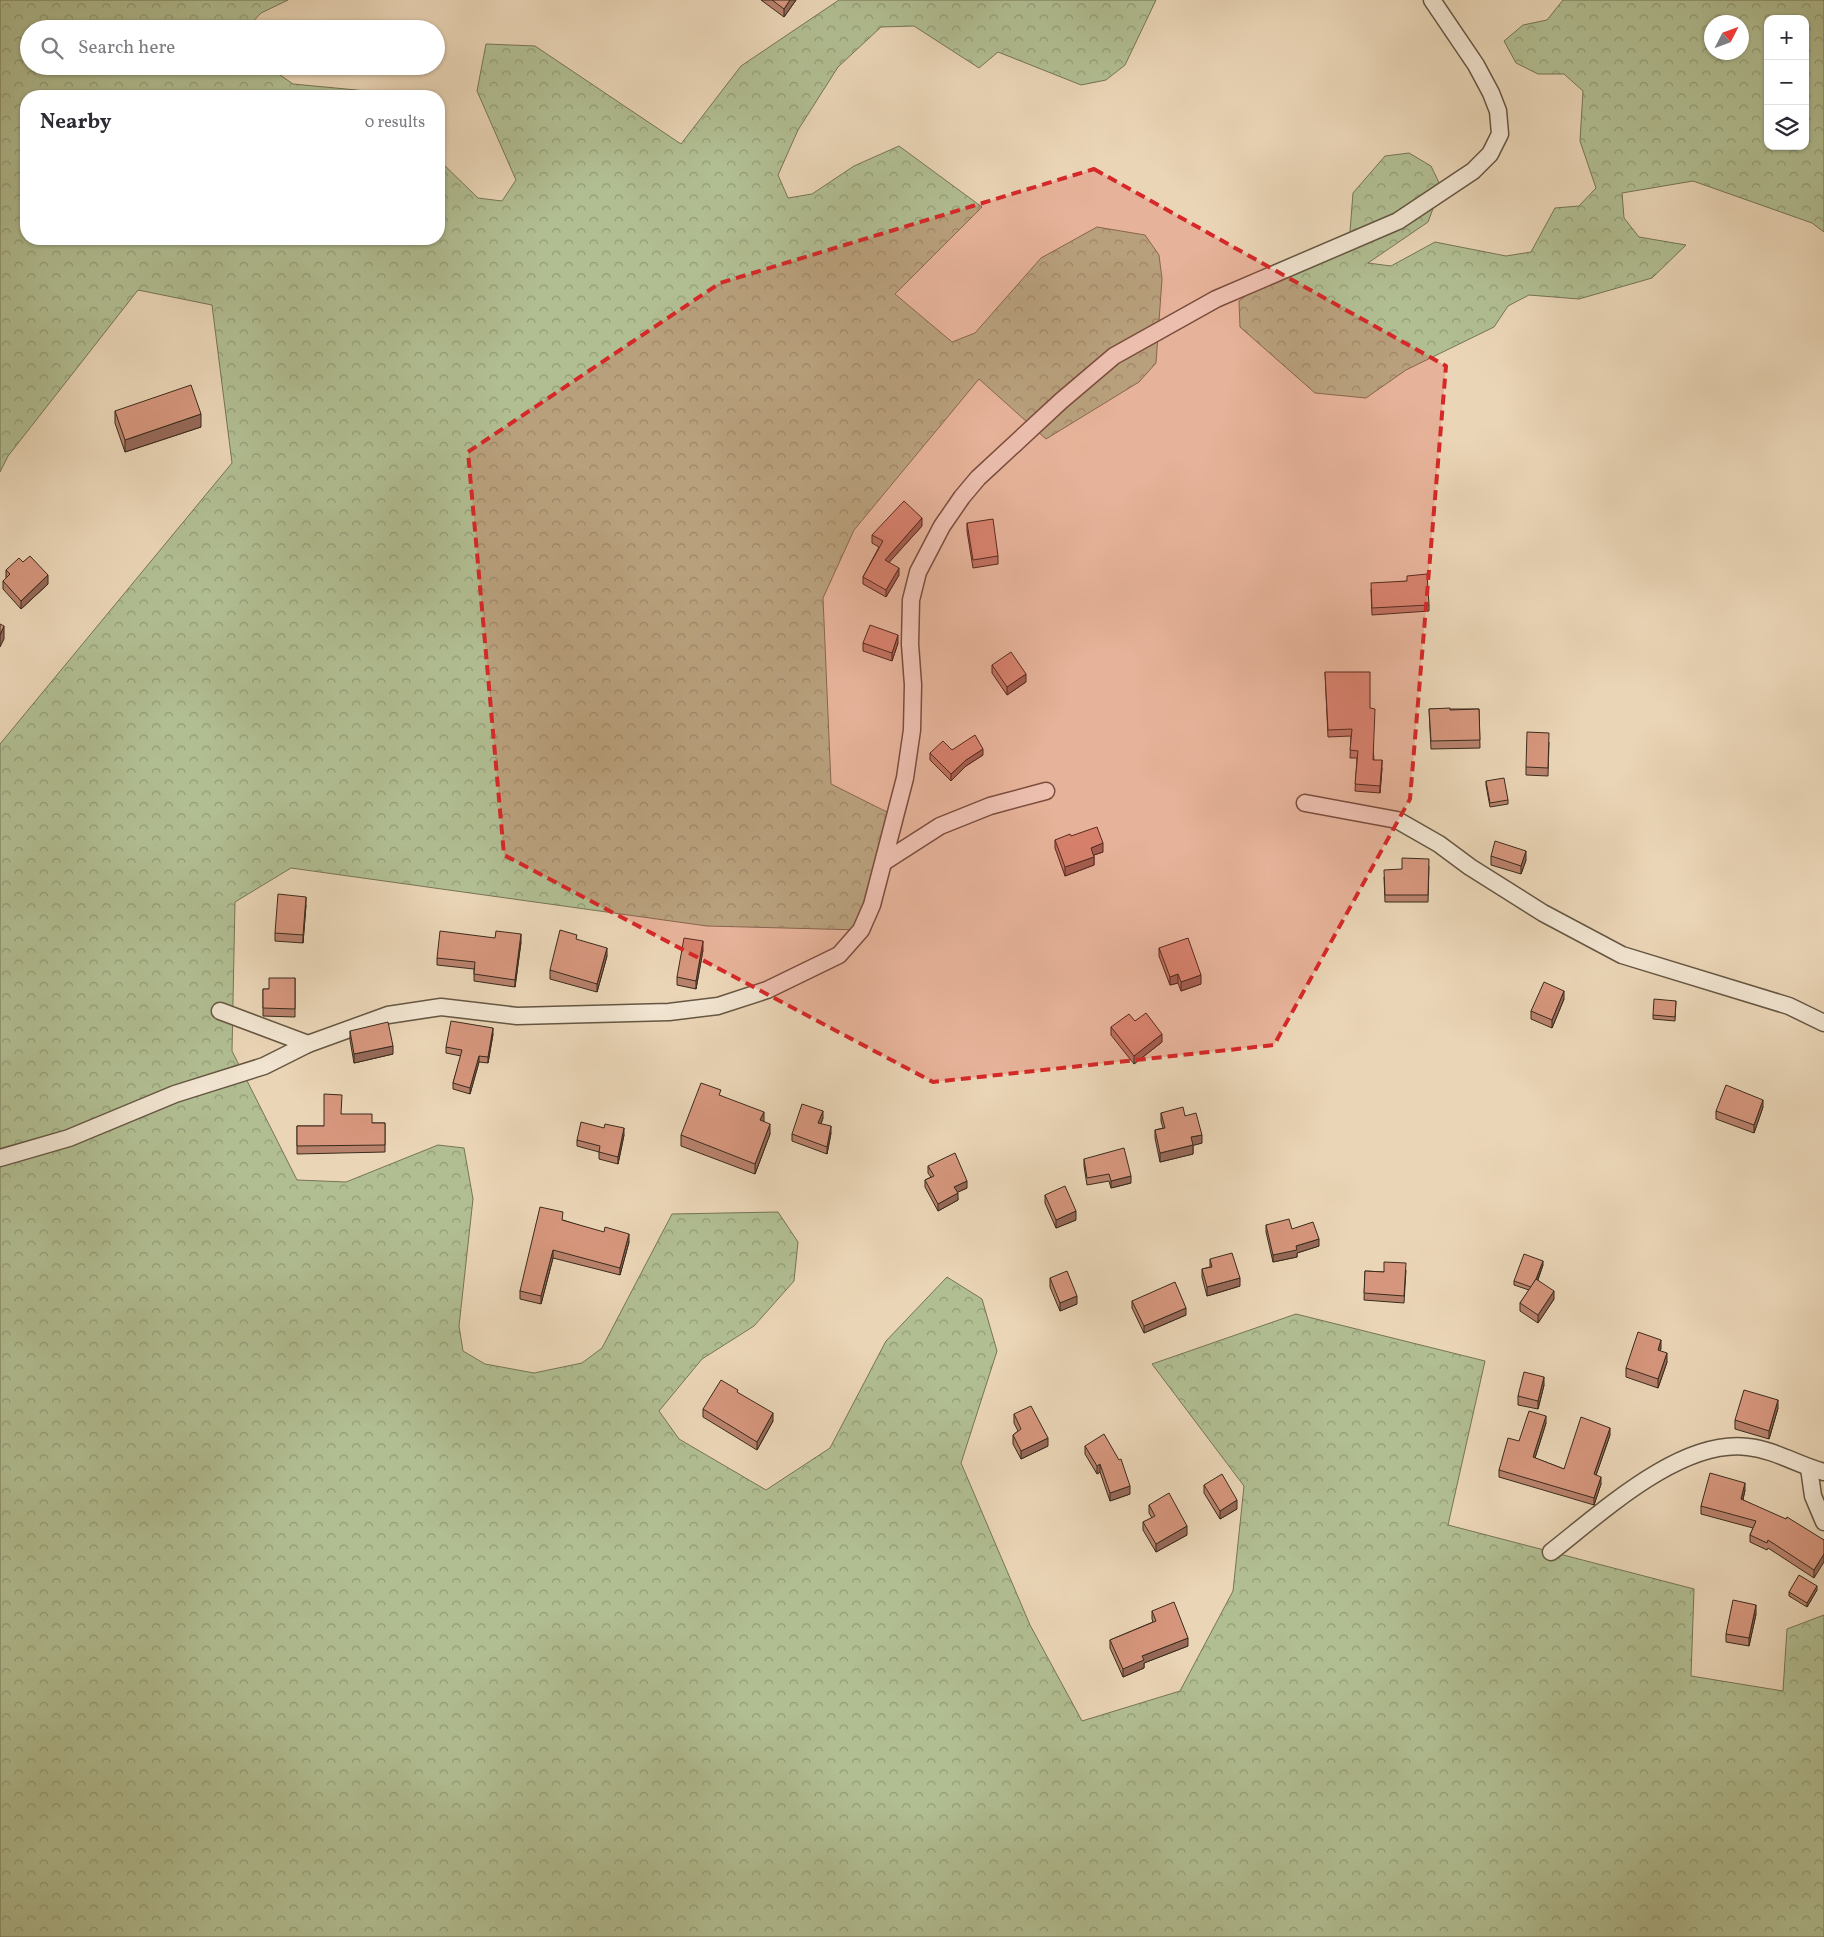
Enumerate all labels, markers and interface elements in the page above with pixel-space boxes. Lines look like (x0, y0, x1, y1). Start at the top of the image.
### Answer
north arrow (1704, 15, 1749, 60)
map controls (1764, 15, 1809, 150)
button: + (1764, 15, 1809, 60)
search box (20, 20, 445, 75)
icon: search (38, 34, 66, 62)
text: Search here (78, 35, 175, 61)
button: − (1764, 60, 1809, 105)
button: layers (1764, 105, 1809, 150)
text: Nearby (40, 108, 111, 137)
text: 0 results (365, 112, 425, 134)

